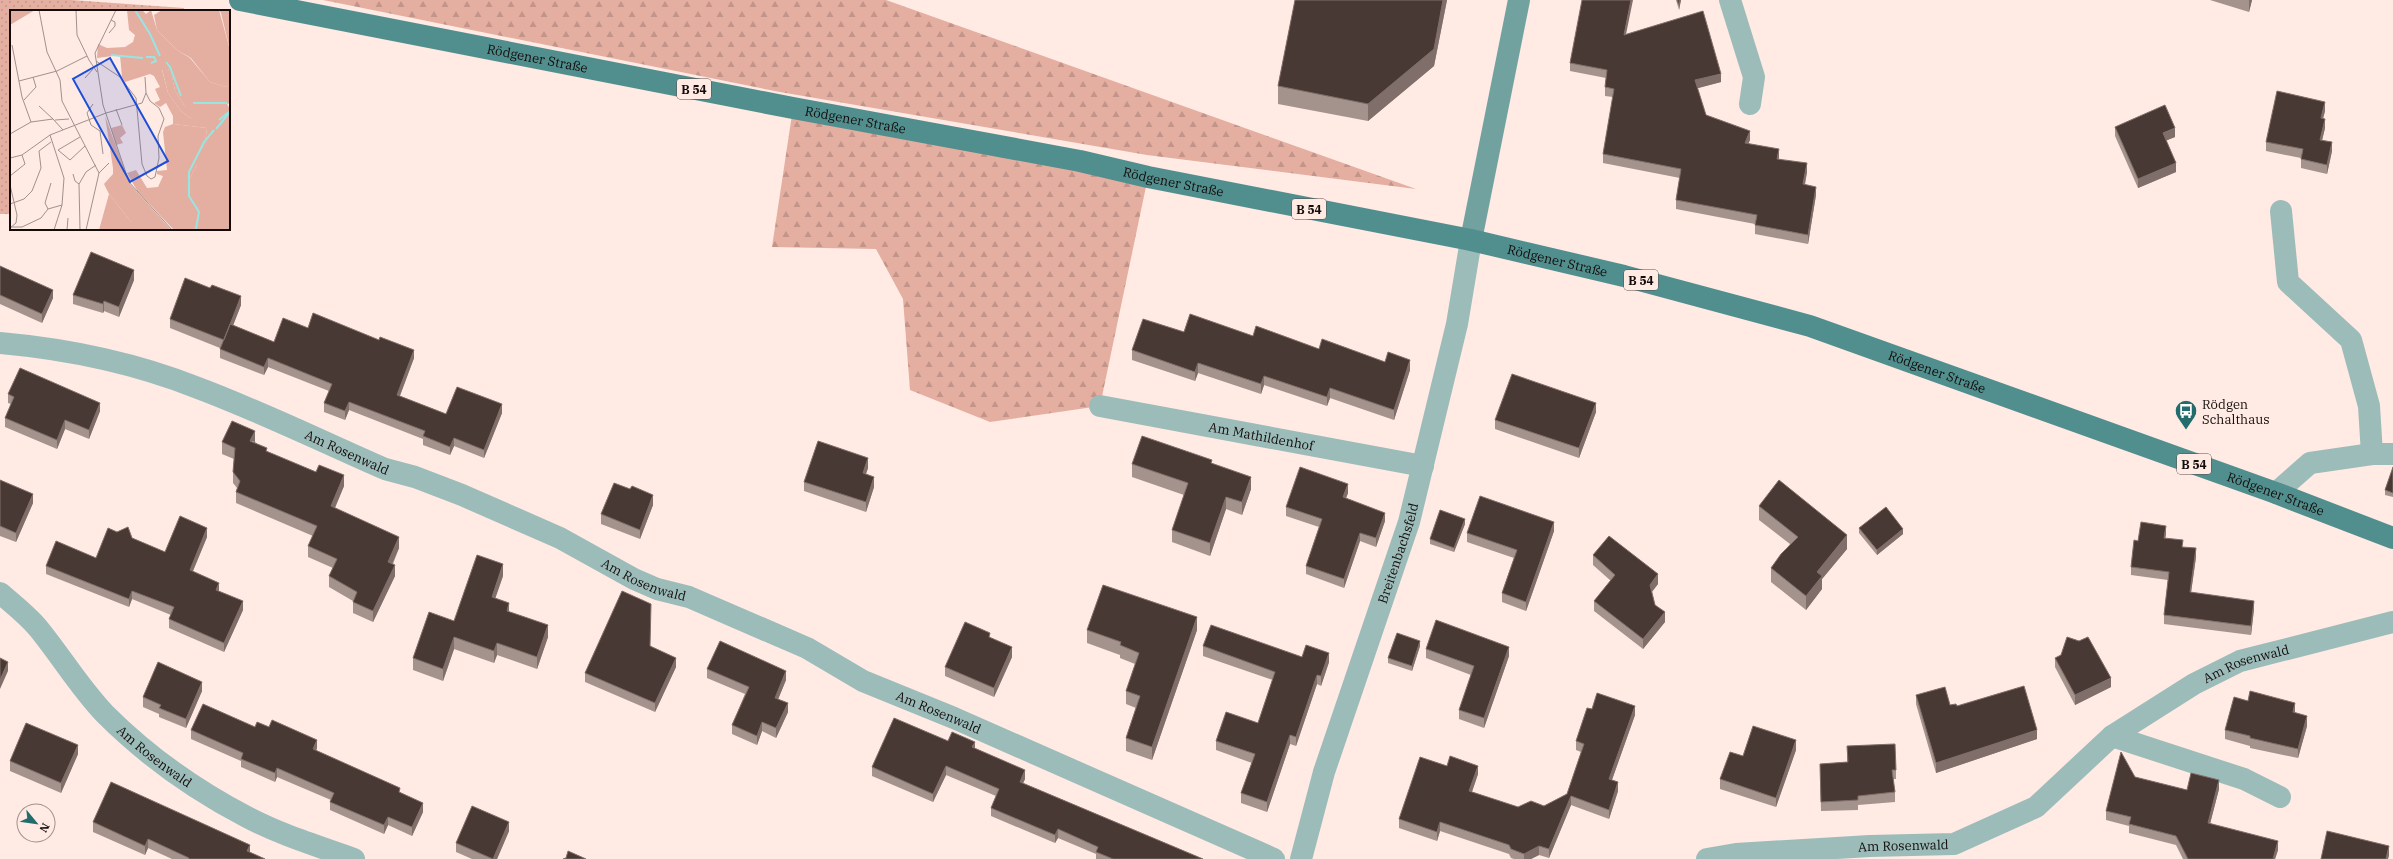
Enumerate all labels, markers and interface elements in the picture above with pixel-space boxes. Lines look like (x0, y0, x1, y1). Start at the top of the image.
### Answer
inset map (10, 10, 230, 230)
street label: Rödgener Straße (485, 40, 589, 76)
road number: B 54 (677, 79, 711, 99)
street label: Rödgener Straße (804, 102, 907, 137)
street label: Rödgener Straße (1121, 163, 1225, 200)
road number: B 54 (1292, 199, 1326, 219)
street label: Rödgener Straße (1506, 240, 1609, 280)
road number: B 54 (1624, 270, 1658, 290)
street label: Rödgener Straße (1886, 346, 1988, 397)
place label: Rödgen Schalthaus (2202, 396, 2270, 428)
bus stop icon: Rödgen Schalthaus (2173, 398, 2199, 431)
street label: Am Mathildenhof (1207, 418, 1317, 454)
street label: Am Rosenwald (302, 426, 392, 478)
road number: B 54 (2177, 454, 2211, 474)
street label: Rödgener Straße (2225, 468, 2327, 519)
street label: Breitenbachsfeld (1373, 501, 1422, 606)
street label: Am Rosenwald (598, 554, 688, 604)
street label: Am Rosenwald (2200, 640, 2291, 687)
street label: Am Rosenwald (894, 687, 984, 737)
street label: Am Rosenwald (114, 721, 195, 791)
north arrow (16, 803, 56, 843)
text: N (36, 821, 53, 835)
street label: Am Rosenwald (1858, 836, 1949, 855)

